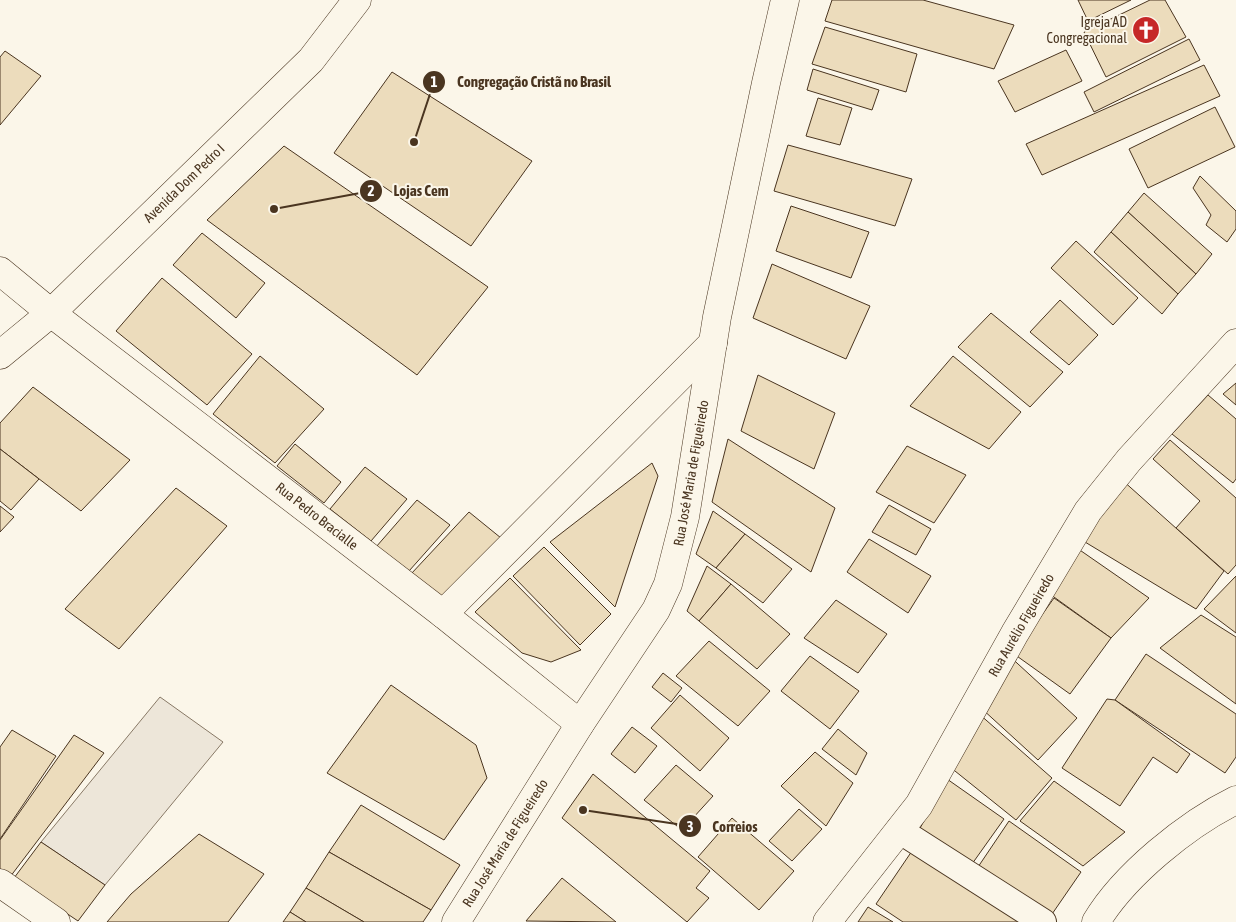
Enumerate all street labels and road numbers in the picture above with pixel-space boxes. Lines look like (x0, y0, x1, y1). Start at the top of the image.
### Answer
street label: Avenida Dom Pedro I (140, 140, 228, 226)
street label: Rua José Maria de Figueiredo (670, 399, 712, 547)
street label: Rua Pedro Bracialle (273, 479, 361, 553)
street label: Rua Aurélio Figueiredo (985, 571, 1057, 679)
street label: Rua José Maria de Figueiredo (459, 776, 551, 910)

